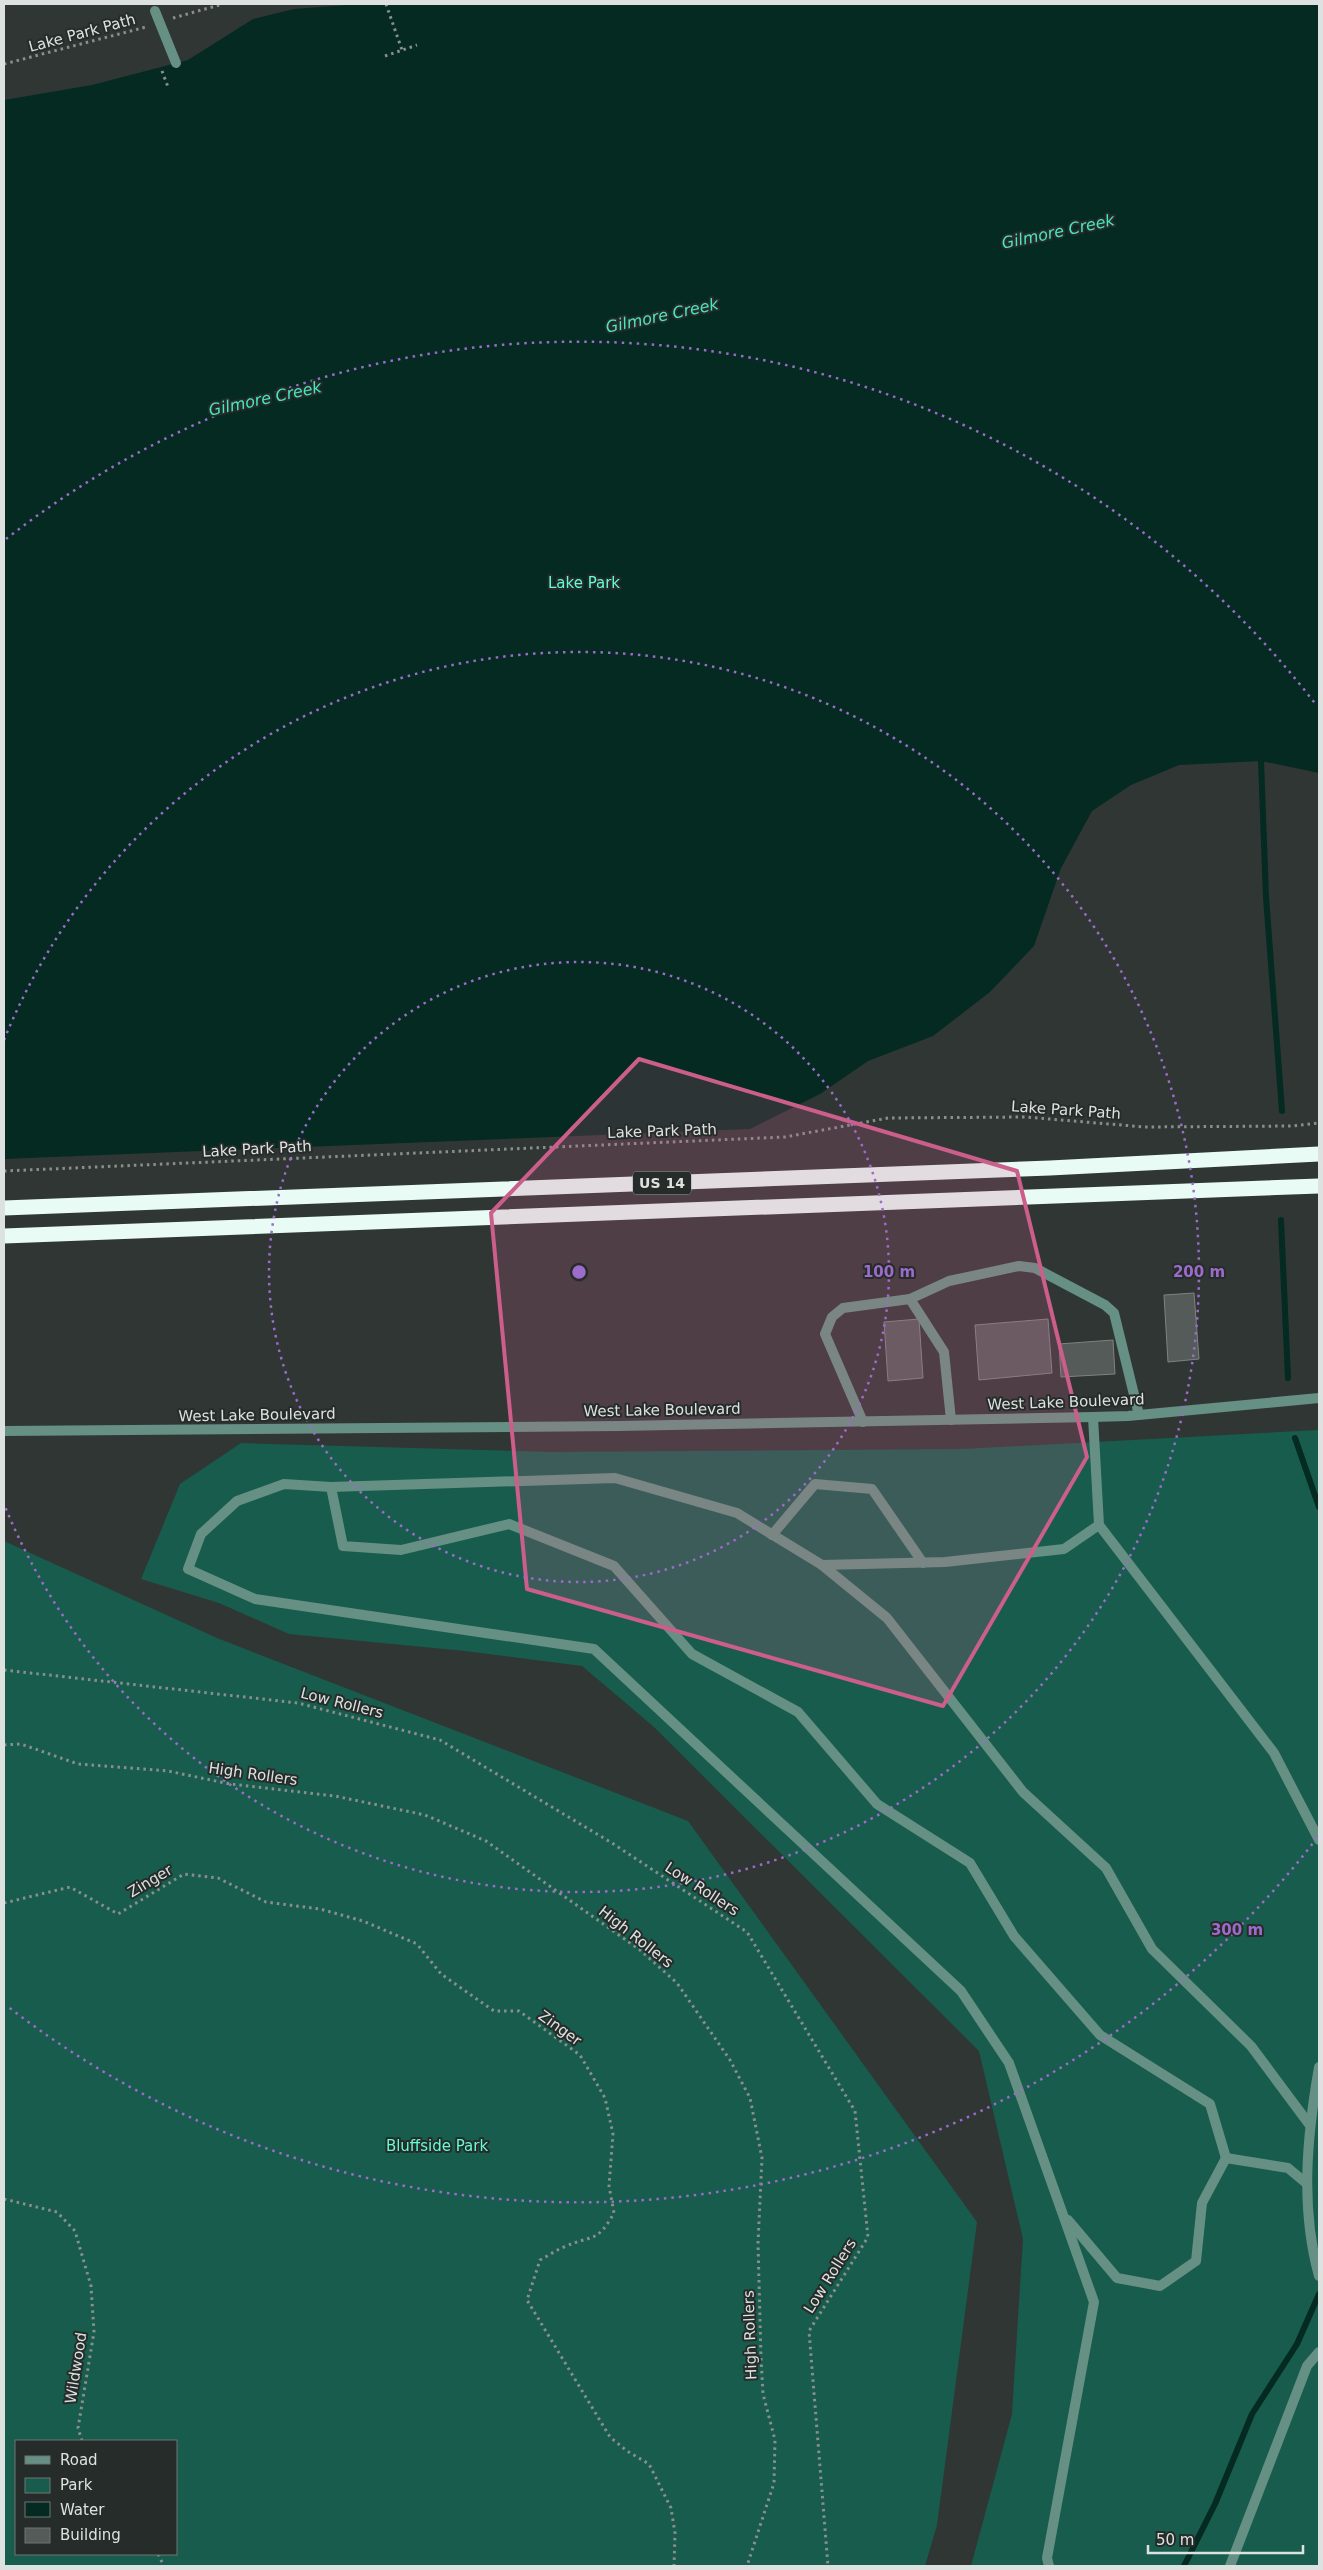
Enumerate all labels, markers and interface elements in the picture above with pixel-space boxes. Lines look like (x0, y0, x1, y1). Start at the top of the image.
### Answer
street label: Lake Park Path (27, 10, 137, 56)
water label: Gilmore Creek (1000, 210, 1117, 253)
water label: Gilmore Creek (604, 294, 721, 337)
water label: Gilmore Creek (207, 377, 324, 420)
park label: Lake Park (548, 574, 620, 592)
street label: Lake Park Path (1011, 1097, 1121, 1123)
street label: Lake Park Path (607, 1120, 717, 1142)
street label: Lake Park Path (202, 1137, 312, 1161)
road number: US 14 (633, 1172, 691, 1194)
centre of rings (570, 1263, 588, 1281)
text: 100 m (863, 1263, 915, 1281)
text: 200 m (1173, 1263, 1225, 1281)
street label: West Lake Boulevard (987, 1390, 1145, 1414)
street label: West Lake Boulevard (583, 1400, 741, 1420)
street label: West Lake Boulevard (178, 1405, 336, 1425)
street label: Low Rollers (299, 1684, 385, 1722)
street label: High Rollers (207, 1759, 299, 1789)
street label: Low Rollers (662, 1858, 743, 1920)
street label: Zinger (124, 1860, 176, 1901)
street label: High Rollers (595, 1902, 677, 1972)
text: 300 m (1211, 1921, 1263, 1939)
street label: Zinger (535, 2006, 586, 2050)
park label: Bluffside Park (386, 2137, 488, 2155)
street label: Low Rollers (800, 2235, 860, 2317)
street label: High Rollers (739, 2290, 761, 2380)
street label: Wildwood (61, 2331, 91, 2405)
legend (15, 2440, 178, 2555)
text: Road (60, 2451, 98, 2469)
text: Park (60, 2476, 93, 2494)
text: Water (60, 2501, 105, 2519)
scale bar (1148, 2522, 1303, 2554)
text: Building (60, 2526, 121, 2544)
text: 50 m (1156, 2531, 1194, 2549)

